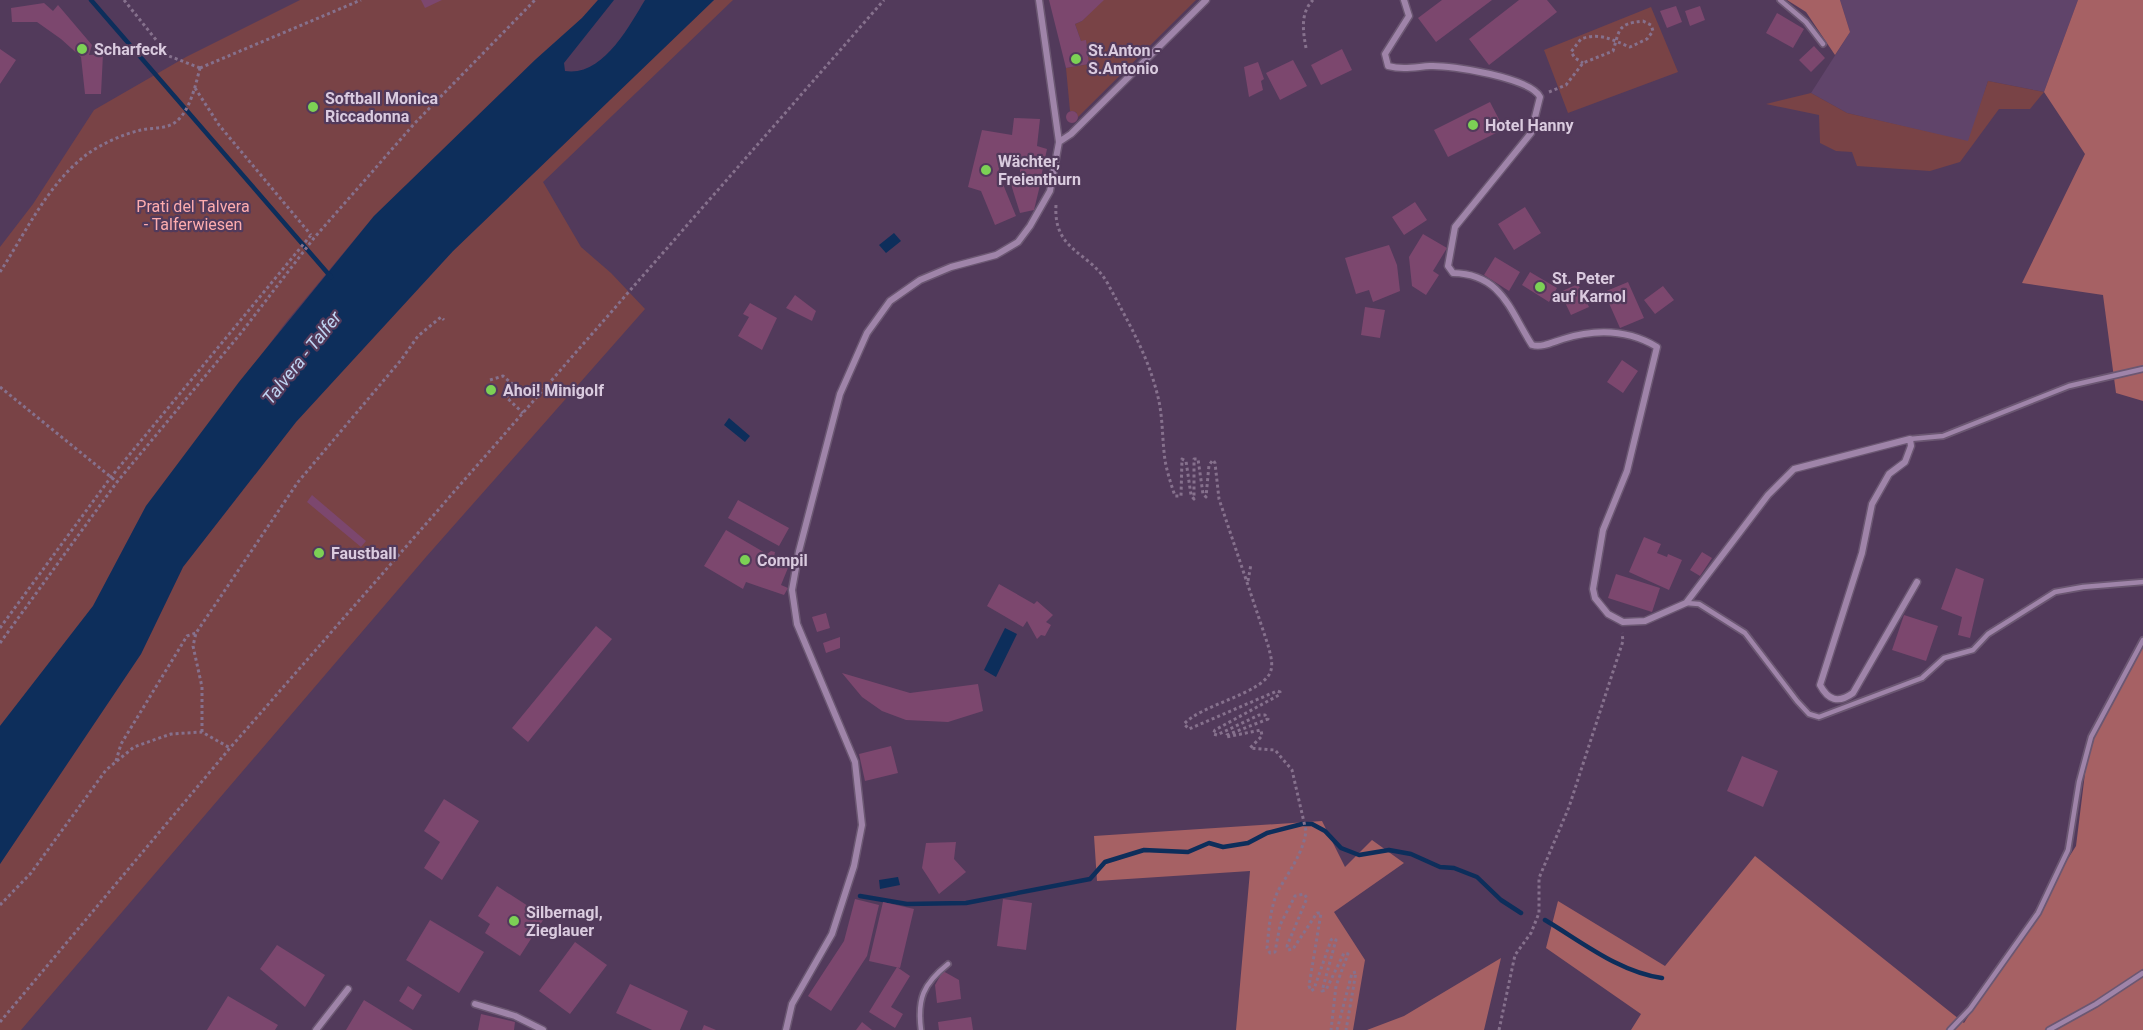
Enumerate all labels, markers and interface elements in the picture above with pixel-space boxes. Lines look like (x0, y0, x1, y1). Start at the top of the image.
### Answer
place label: Scharfeck (94, 40, 167, 59)
place label: St.Anton - S.Antonio (1088, 41, 1161, 78)
marker: Scharfeck (75, 42, 89, 56)
marker: St.Anton - S.Antonio (1069, 52, 1083, 66)
place label: Softball Monica Riccadonna (325, 89, 439, 126)
marker: Softball Monica Riccadonna (306, 100, 320, 114)
place label: Hotel Hanny (1485, 116, 1574, 135)
marker: Hotel Hanny (1466, 118, 1480, 132)
place label: Wächter, Freienthurn (998, 152, 1081, 189)
marker: Wächter, Freienthurn (979, 163, 993, 177)
park label: Prati del Talvera - Talferwiesen (136, 197, 250, 234)
place label: St. Peter auf Karnol (1552, 269, 1626, 306)
marker: St. Peter auf Karnol (1533, 280, 1547, 294)
water label: Talvera - Talfer (258, 306, 346, 408)
place label: Ahoi! Minigolf (503, 381, 604, 400)
marker: Ahoi! Minigolf (484, 383, 498, 397)
place label: Faustball (331, 544, 397, 563)
marker: Faustball (312, 546, 326, 560)
place label: Compil (757, 551, 808, 570)
marker: Compil (738, 553, 752, 567)
place label: Silbernagl, Zieglauer (526, 903, 603, 940)
marker: Silbernagl, Zieglauer (507, 914, 521, 928)

